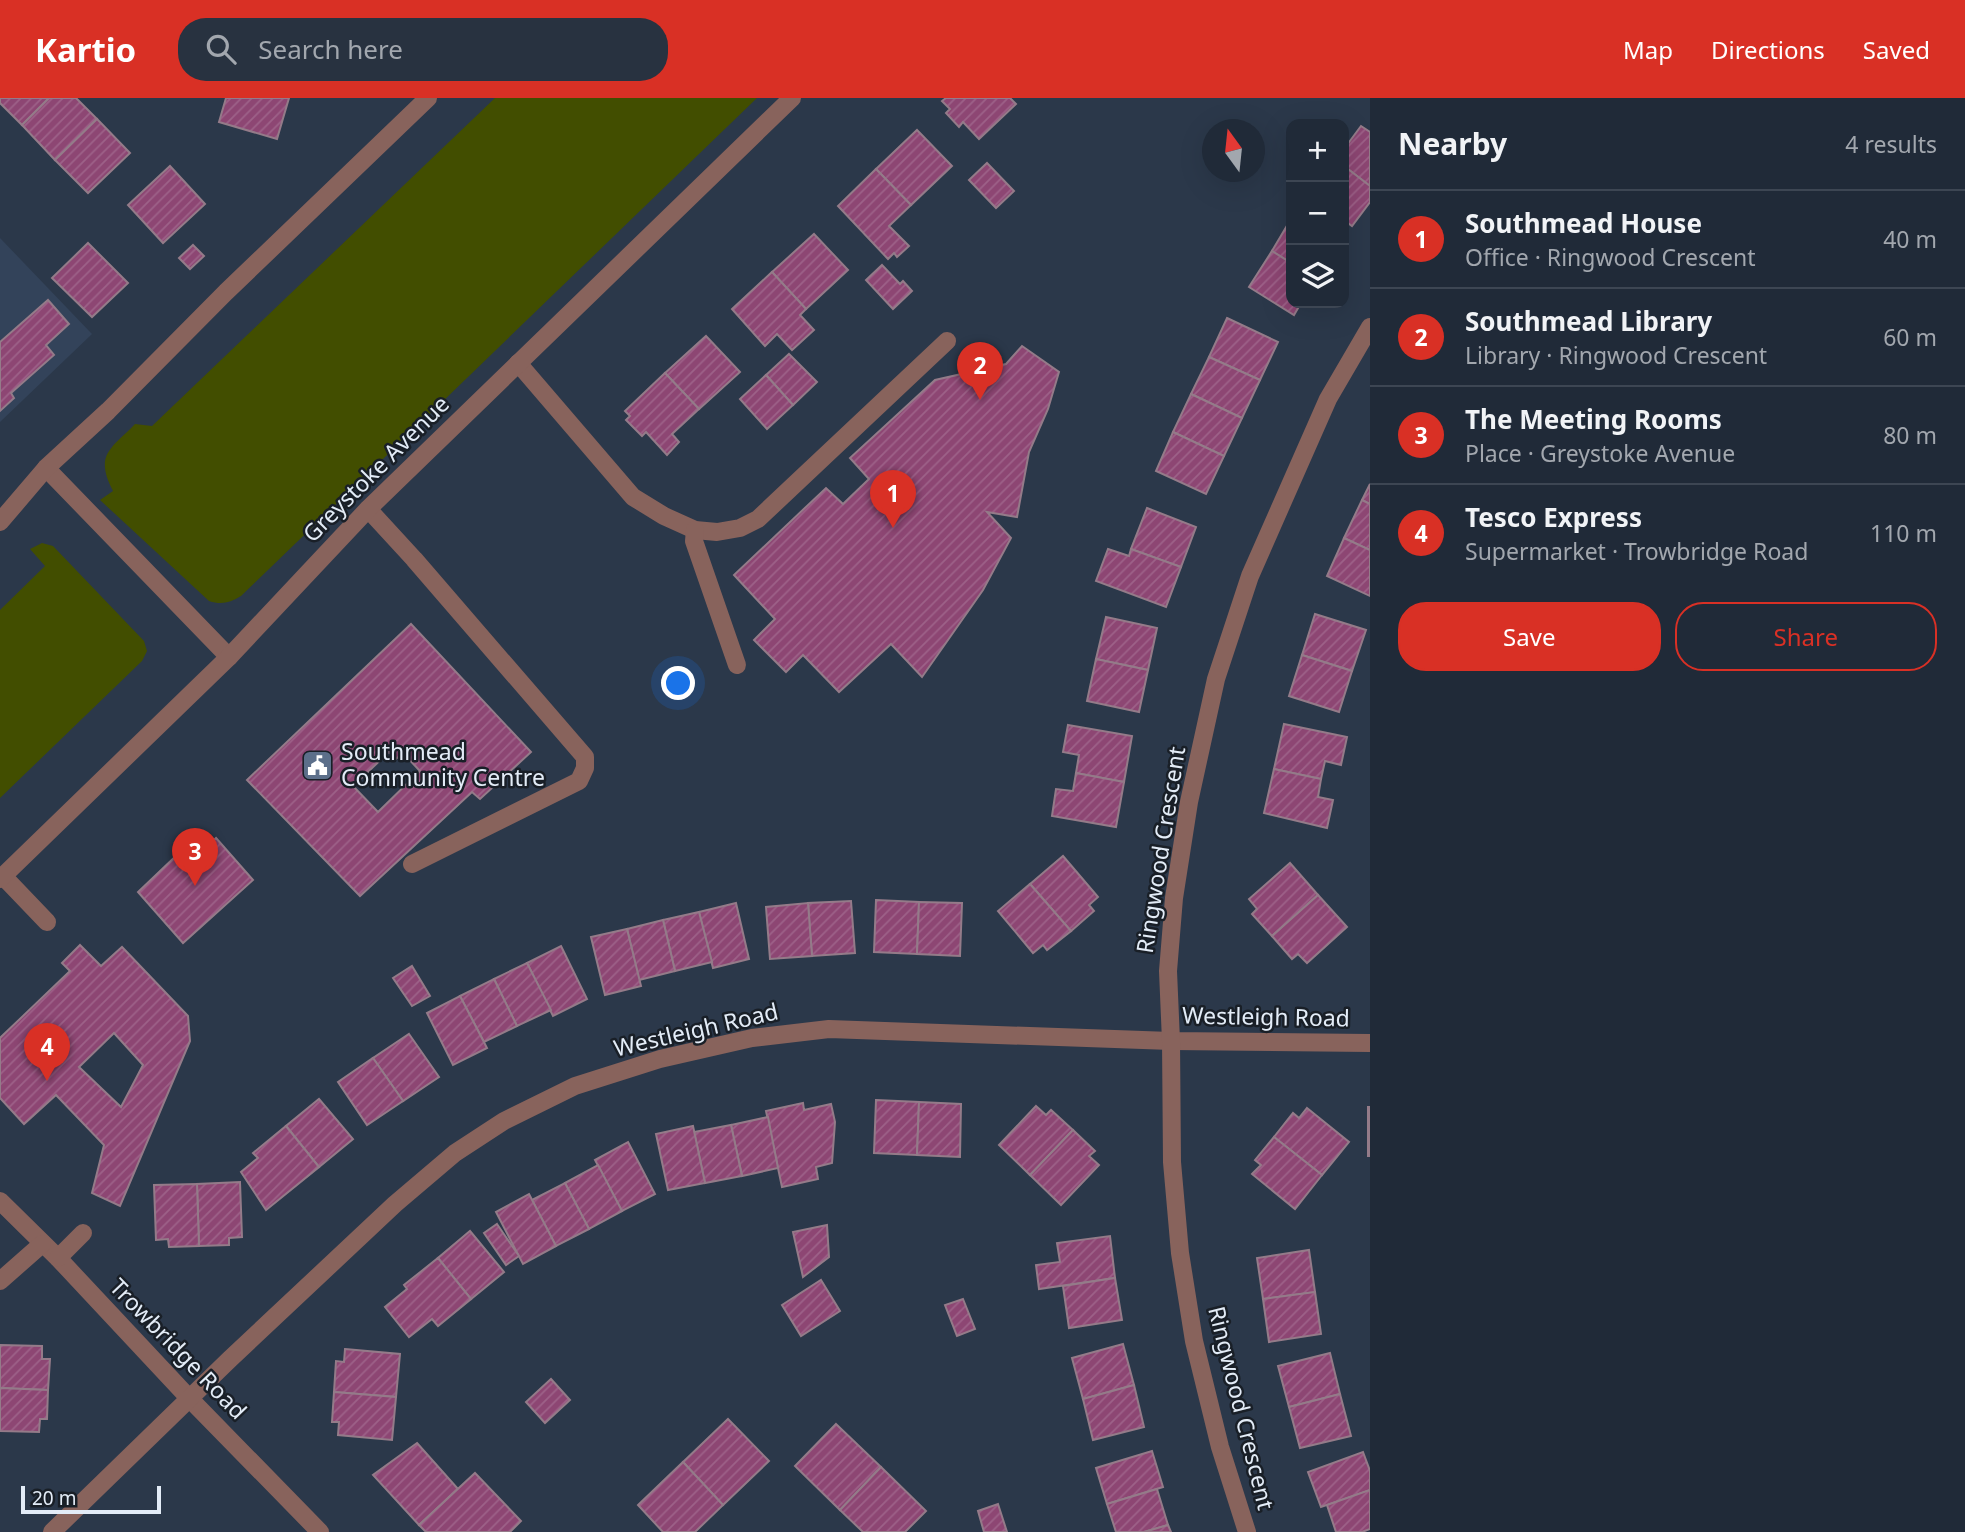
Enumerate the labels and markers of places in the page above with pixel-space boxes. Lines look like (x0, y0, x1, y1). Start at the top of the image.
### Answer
pin: 2 (957, 342, 1003, 400)
pin: 1 (870, 470, 916, 528)
place label: Southmead Community Centre (341, 735, 545, 793)
public building icon: Southmead Community Centre (301, 748, 335, 782)
pin: 3 (172, 828, 218, 886)
pin: 4 (24, 1023, 70, 1081)

